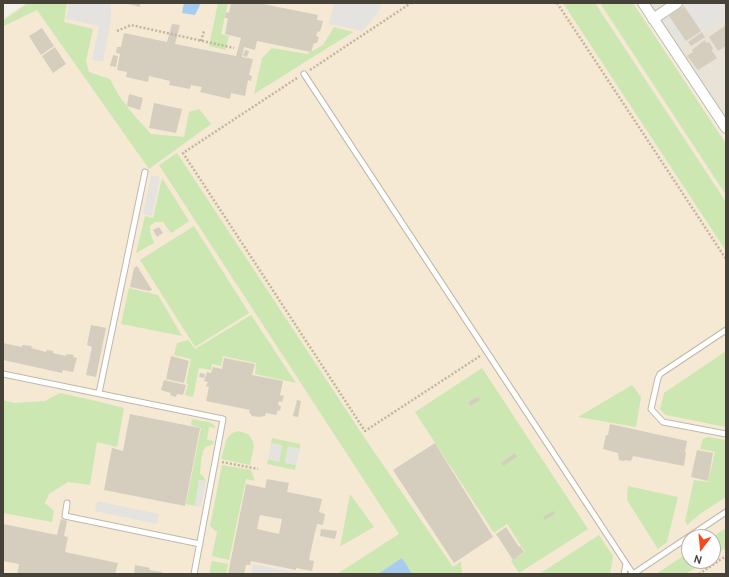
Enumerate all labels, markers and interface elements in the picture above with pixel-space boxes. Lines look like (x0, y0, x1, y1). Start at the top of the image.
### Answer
north arrow (681, 529, 721, 569)
text: N (692, 552, 704, 567)

